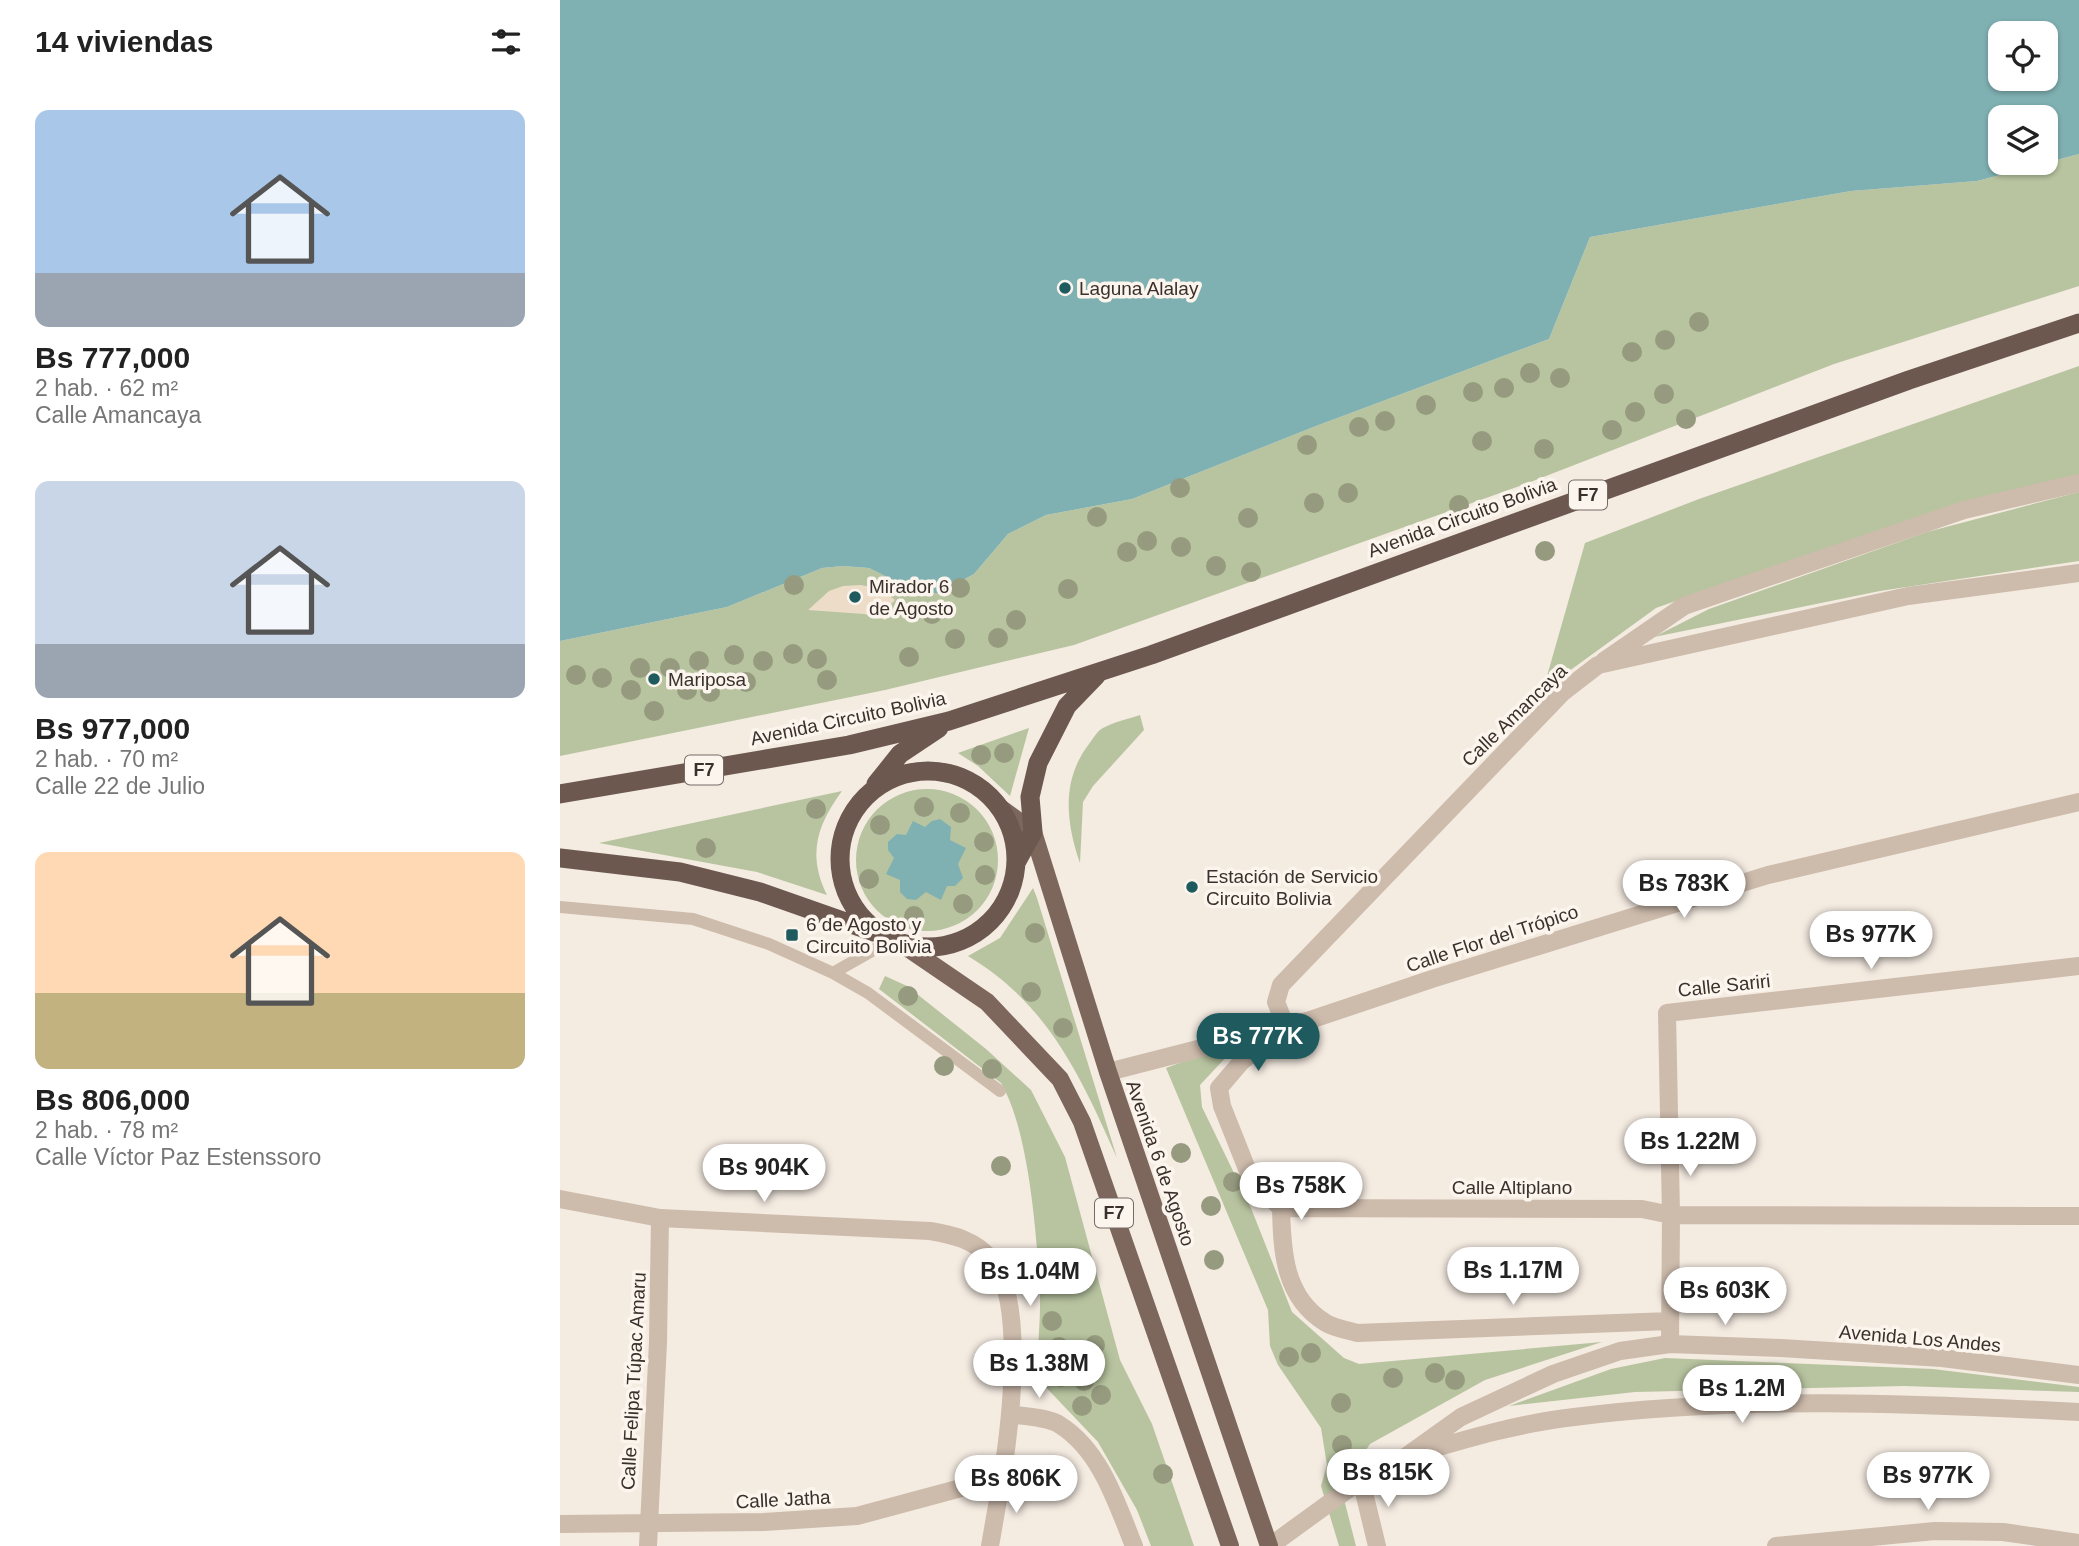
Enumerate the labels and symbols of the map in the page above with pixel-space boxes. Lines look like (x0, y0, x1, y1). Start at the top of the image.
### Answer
place label: Laguna Alalay (1079, 278, 1199, 299)
marker: Laguna Alalay (1057, 280, 1073, 296)
street label: Avenida Circuito Bolivia (1365, 473, 1560, 561)
road number: F7 (1569, 480, 1607, 509)
place label: Mirador 6 de Agosto (869, 576, 954, 619)
marker: Mirador 6 de Agosto (847, 589, 863, 605)
street label: Calle Amancaya (1458, 660, 1571, 771)
place label: Mariposa (668, 669, 747, 690)
marker: Mariposa (646, 671, 662, 687)
street label: Avenida Circuito Bolivia (748, 687, 948, 749)
road number: F7 (685, 756, 723, 784)
pin: Bs 783K (1619, 860, 1749, 920)
place label: Estación de Servicio Circuito Bolivia (1206, 866, 1378, 909)
marker: Estación de Servicio Circuito Bolivia (1184, 879, 1200, 895)
street label: Calle Flor del Trópico (1404, 901, 1581, 976)
pin: Bs 977K (1806, 912, 1936, 971)
place label: 6 de Agosto y Circuito Bolivia (806, 914, 932, 957)
marker: 6 de Agosto y Circuito Bolivia (784, 927, 800, 943)
street label: Calle Sariri (1677, 970, 1771, 1001)
pin: Bs 777K (1193, 1014, 1323, 1073)
street label: Avenida 6 de Agosto (1122, 1077, 1199, 1249)
pin: Bs 1.22M (1618, 1118, 1762, 1178)
pin: Bs 904K (699, 1144, 829, 1204)
pin: Bs 758K (1236, 1162, 1366, 1222)
street label: Calle Altiplano (1452, 1177, 1572, 1198)
road number: F7 (1095, 1198, 1133, 1228)
pin: Bs 1.04M (958, 1248, 1102, 1308)
pin: Bs 1.17M (1441, 1248, 1585, 1307)
pin: Bs 603K (1660, 1268, 1790, 1327)
street label: Calle Felipa Túpac Amaru (617, 1271, 650, 1491)
street label: Avenida Los Andes (1838, 1321, 2002, 1356)
pin: Bs 1.38M (967, 1340, 1111, 1400)
pin: Bs 1.2M (1677, 1366, 1807, 1425)
pin: Bs 815K (1323, 1450, 1453, 1509)
pin: Bs 977K (1863, 1452, 1993, 1512)
pin: Bs 806K (951, 1456, 1081, 1515)
street label: Calle Jatha (735, 1487, 831, 1512)

